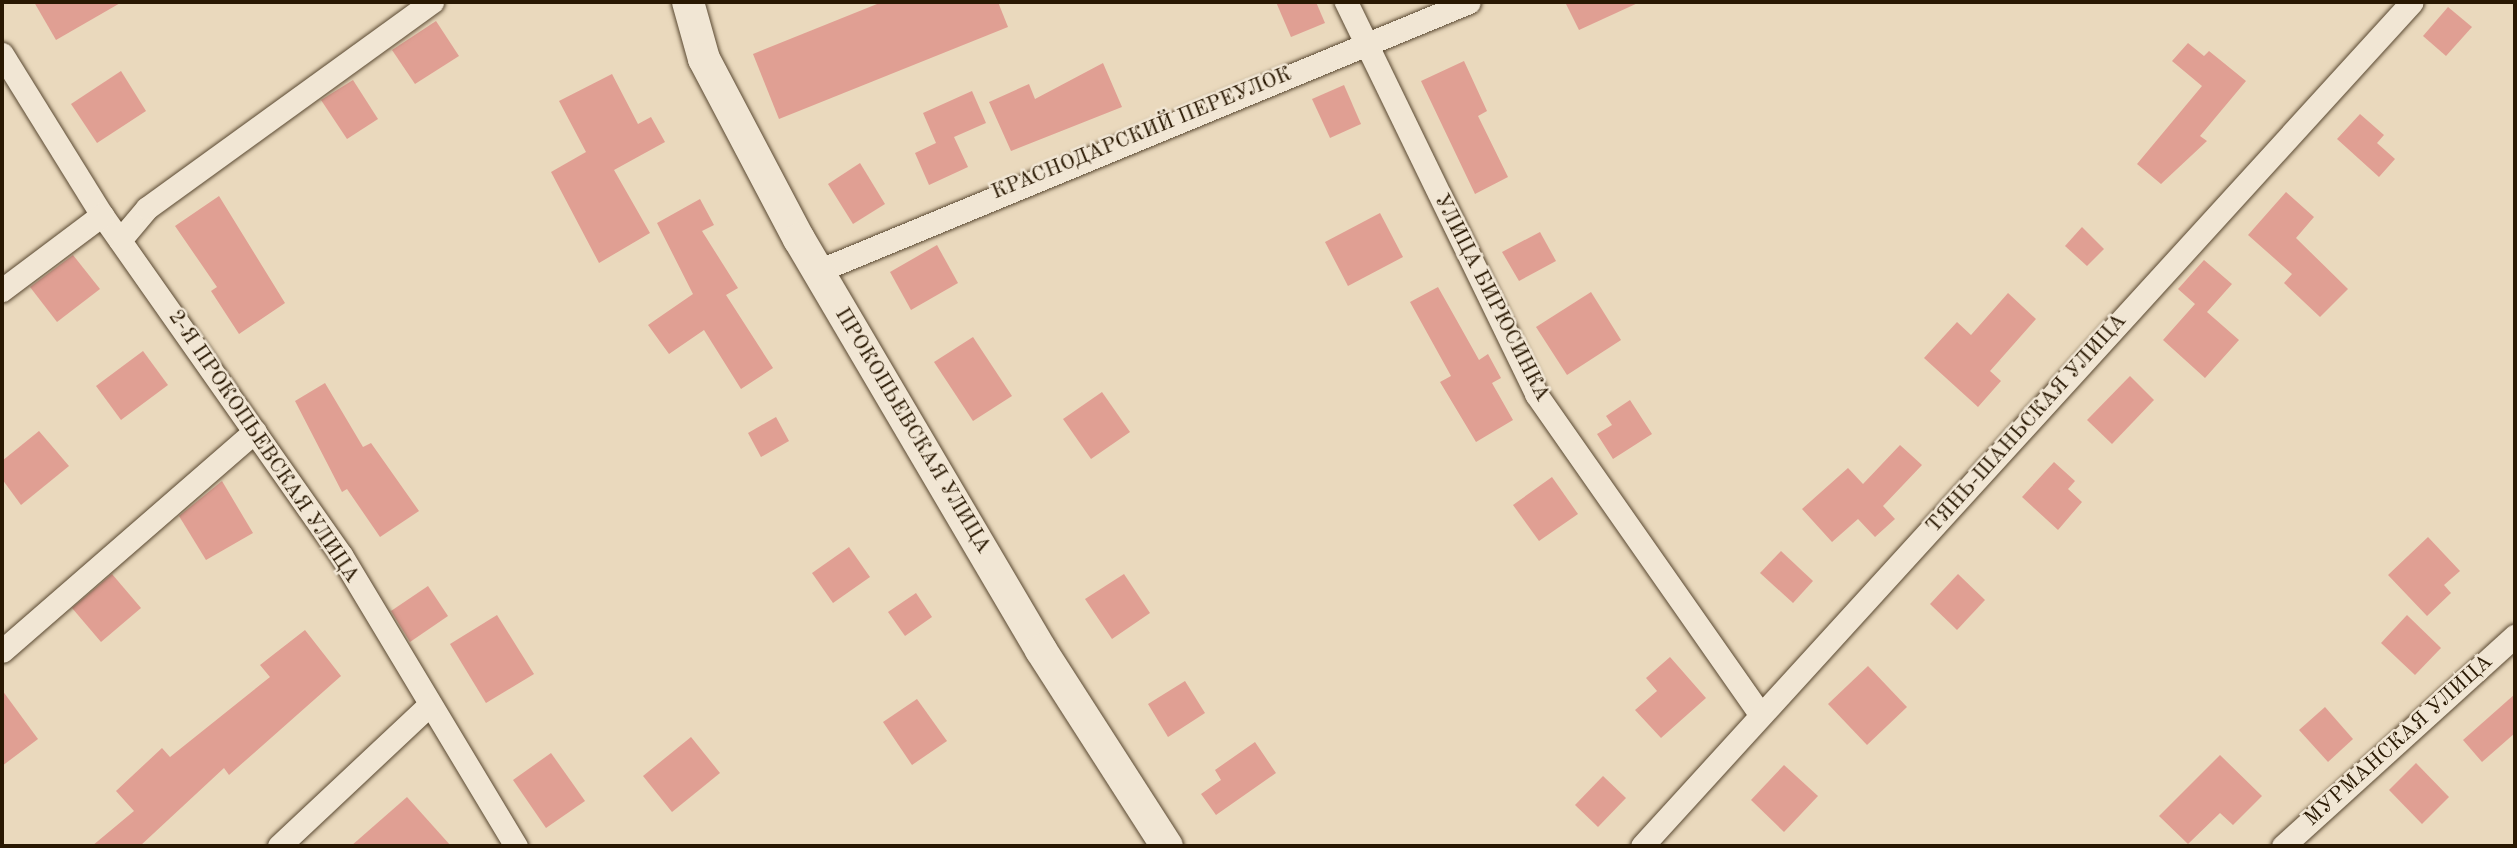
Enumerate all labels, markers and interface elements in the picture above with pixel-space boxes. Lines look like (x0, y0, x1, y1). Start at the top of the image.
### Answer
street label: КРАСНОДАРСКИЙ ПЕРЕУЛОК (988, 62, 1296, 206)
street label: УЛИЦА БИРЮСИНКА (1428, 190, 1554, 406)
street label: ПРОКОПЬЕВСКАЯ УЛИЦА (829, 304, 995, 558)
street label: 2-Я ПРОКОПЬЕВСКАЯ УЛИЦА (162, 306, 364, 588)
street label: ТЯНЬ-ШАНЬСКАЯ УЛИЦА (1922, 309, 2132, 539)
street label: МУРМАНСКАЯ УЛИЦА (2300, 650, 2498, 832)

